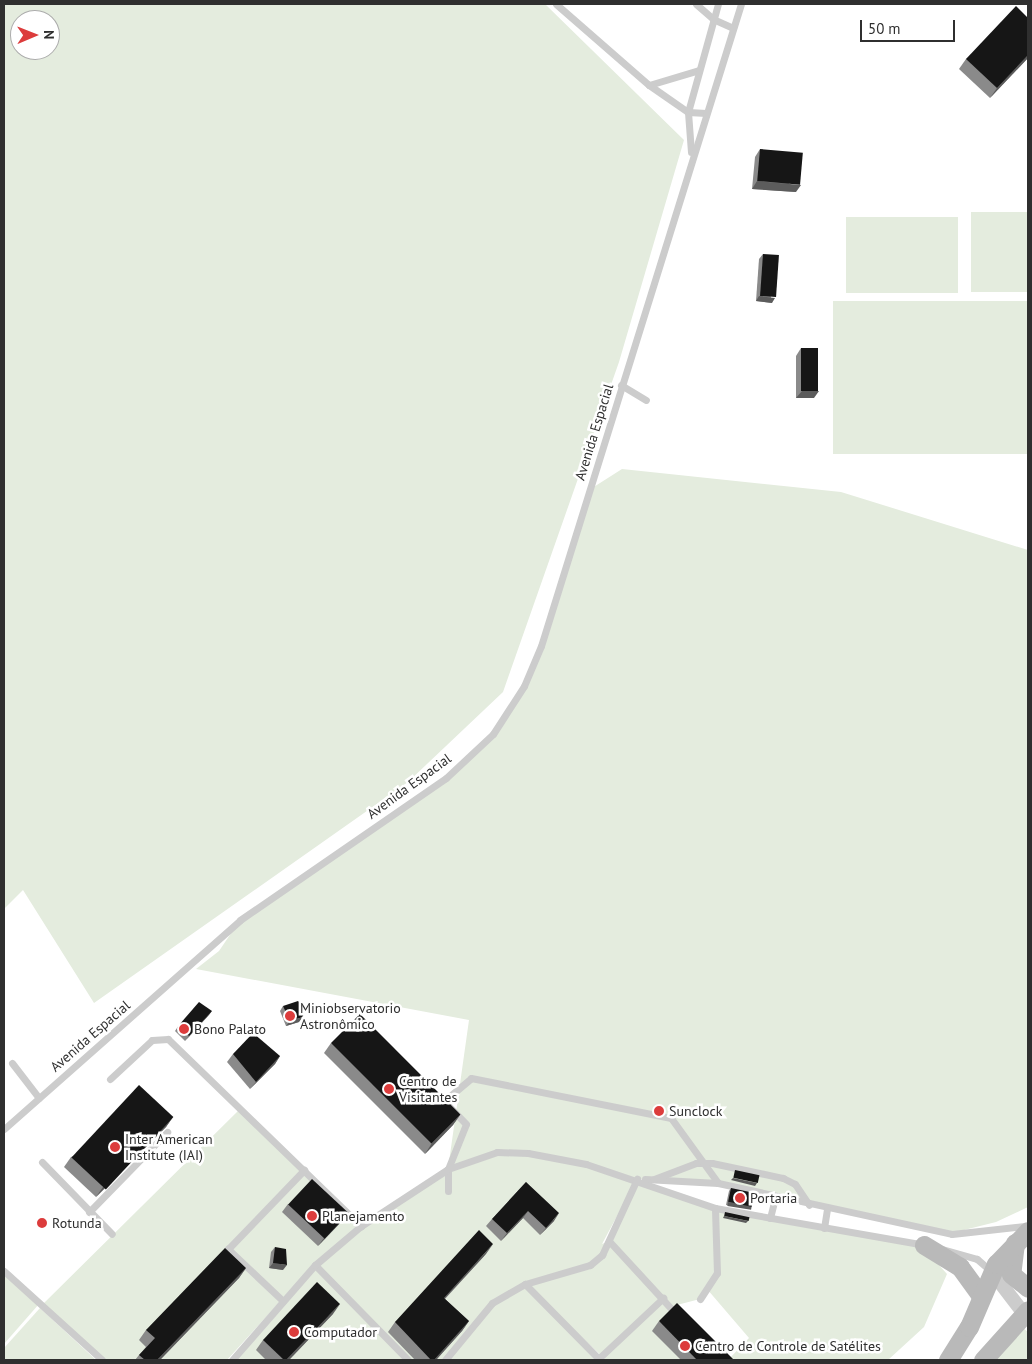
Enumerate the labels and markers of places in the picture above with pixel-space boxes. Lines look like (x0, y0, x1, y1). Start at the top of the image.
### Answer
place label: Miniobservatorio Astronômico (300, 1000, 401, 1032)
marker: Miniobservatorio Astronômico (284, 1010, 296, 1022)
place label: Bono Palato (194, 1021, 266, 1037)
marker: Bono Palato (178, 1023, 190, 1035)
place label: Centro de Visitantes (399, 1073, 457, 1106)
marker: Centro de Visitantes (383, 1083, 395, 1095)
place label: Sunclock (669, 1103, 723, 1119)
marker: Sunclock (653, 1105, 665, 1117)
place label: Inter American Institute (IAI) (125, 1131, 213, 1164)
marker: Inter American Institute (IAI) (109, 1141, 121, 1153)
place label: Portaria (750, 1190, 797, 1206)
marker: Portaria (734, 1192, 746, 1204)
place label: Planejamento (322, 1208, 405, 1224)
marker: Planejamento (306, 1210, 318, 1222)
place label: Rotunda (52, 1215, 102, 1231)
marker: Rotunda (36, 1217, 48, 1229)
place label: Computador (304, 1324, 377, 1340)
marker: Computador (288, 1326, 300, 1338)
place label: Centro de Controle de Satélites (695, 1338, 881, 1354)
marker: Centro de Controle de Satélites (679, 1340, 691, 1352)

